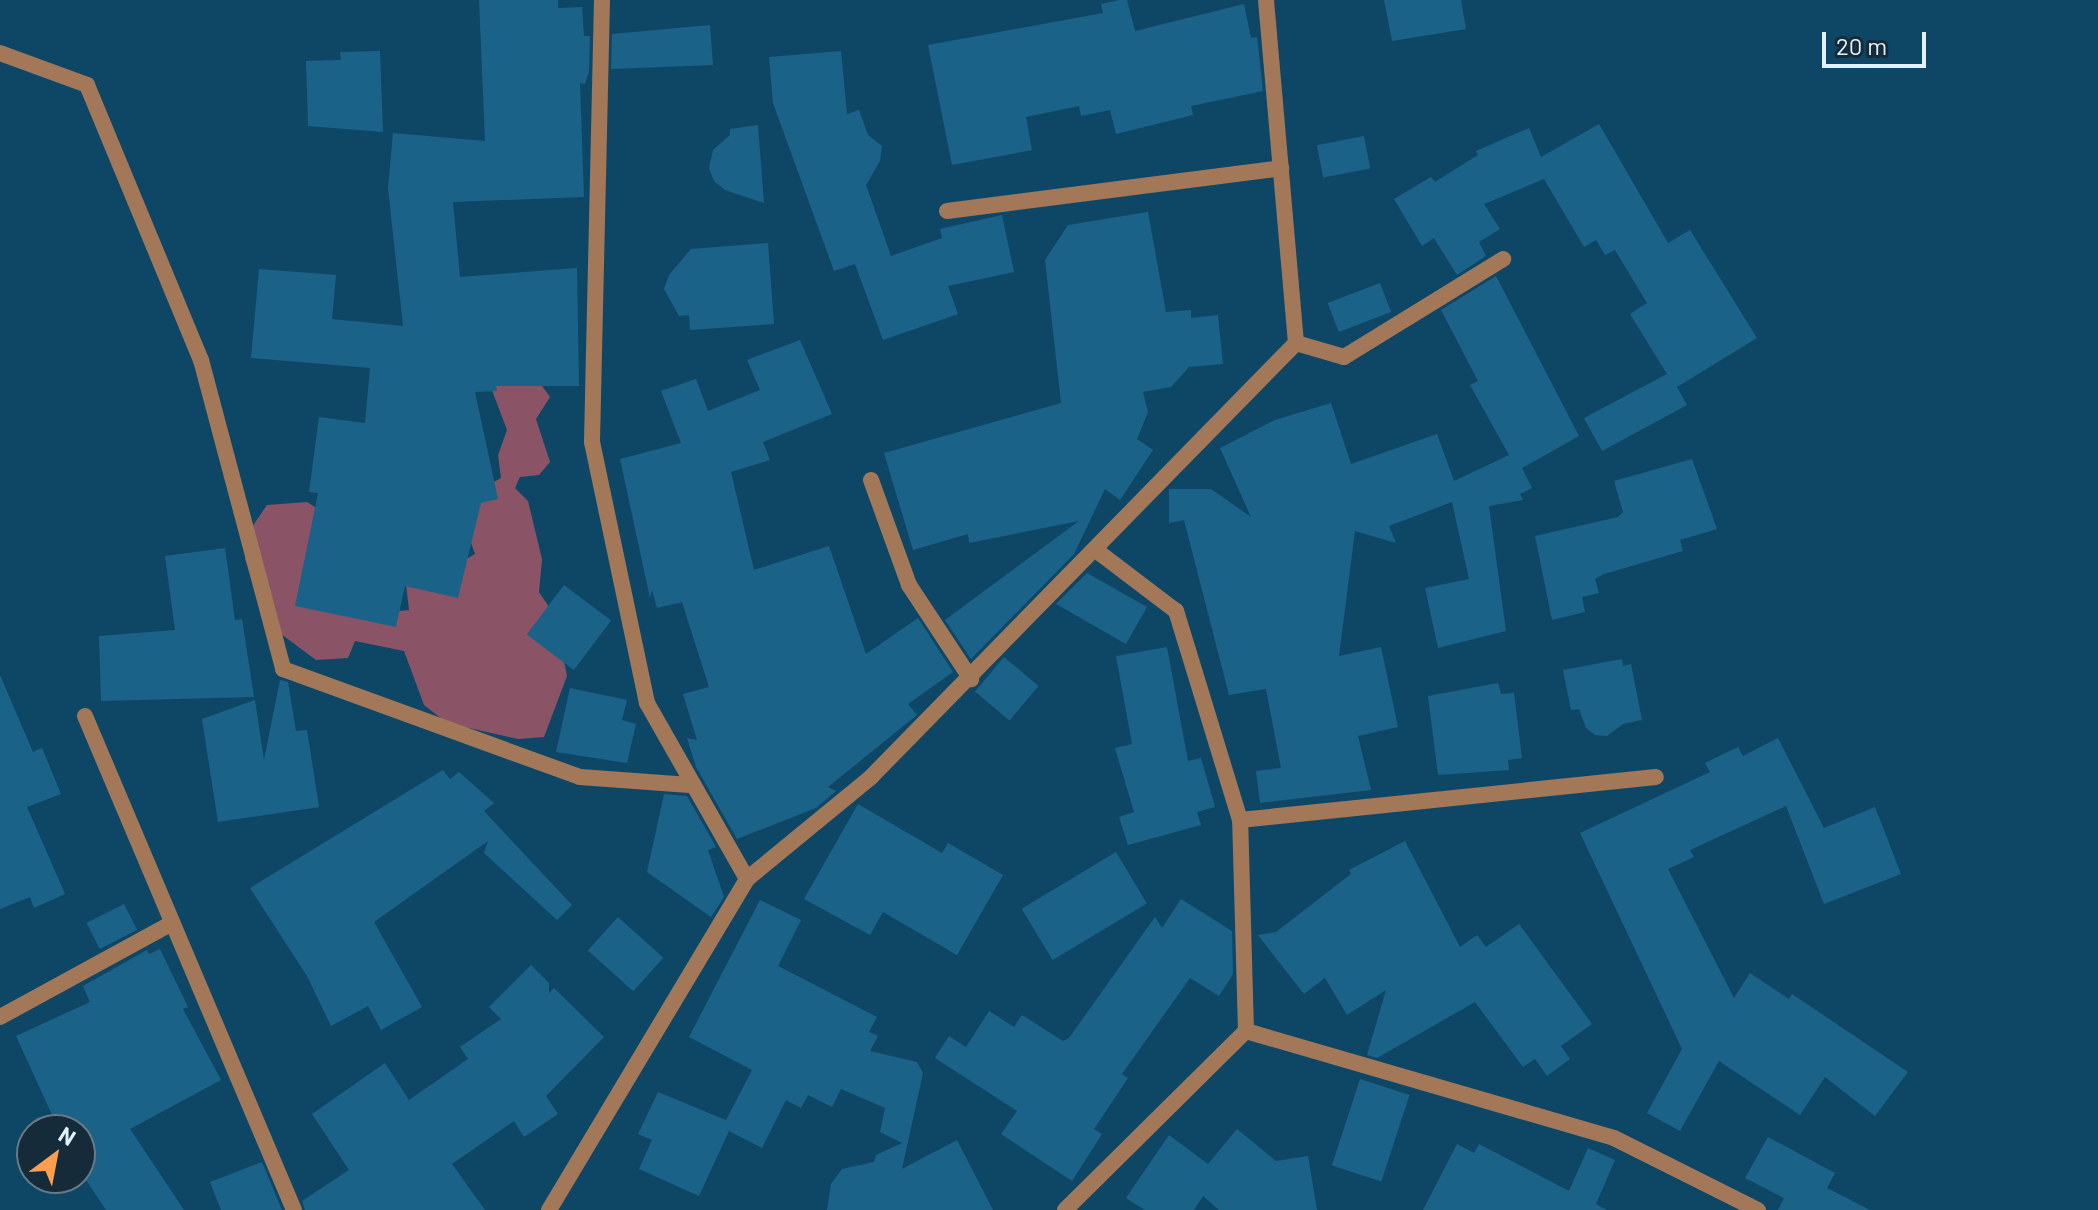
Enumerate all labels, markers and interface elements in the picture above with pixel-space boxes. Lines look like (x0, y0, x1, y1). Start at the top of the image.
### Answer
scale bar (1826, 16, 1930, 66)
text: 20 m (1836, 31, 1887, 60)
north arrow (16, 1114, 96, 1194)
text: N (55, 1120, 81, 1150)

